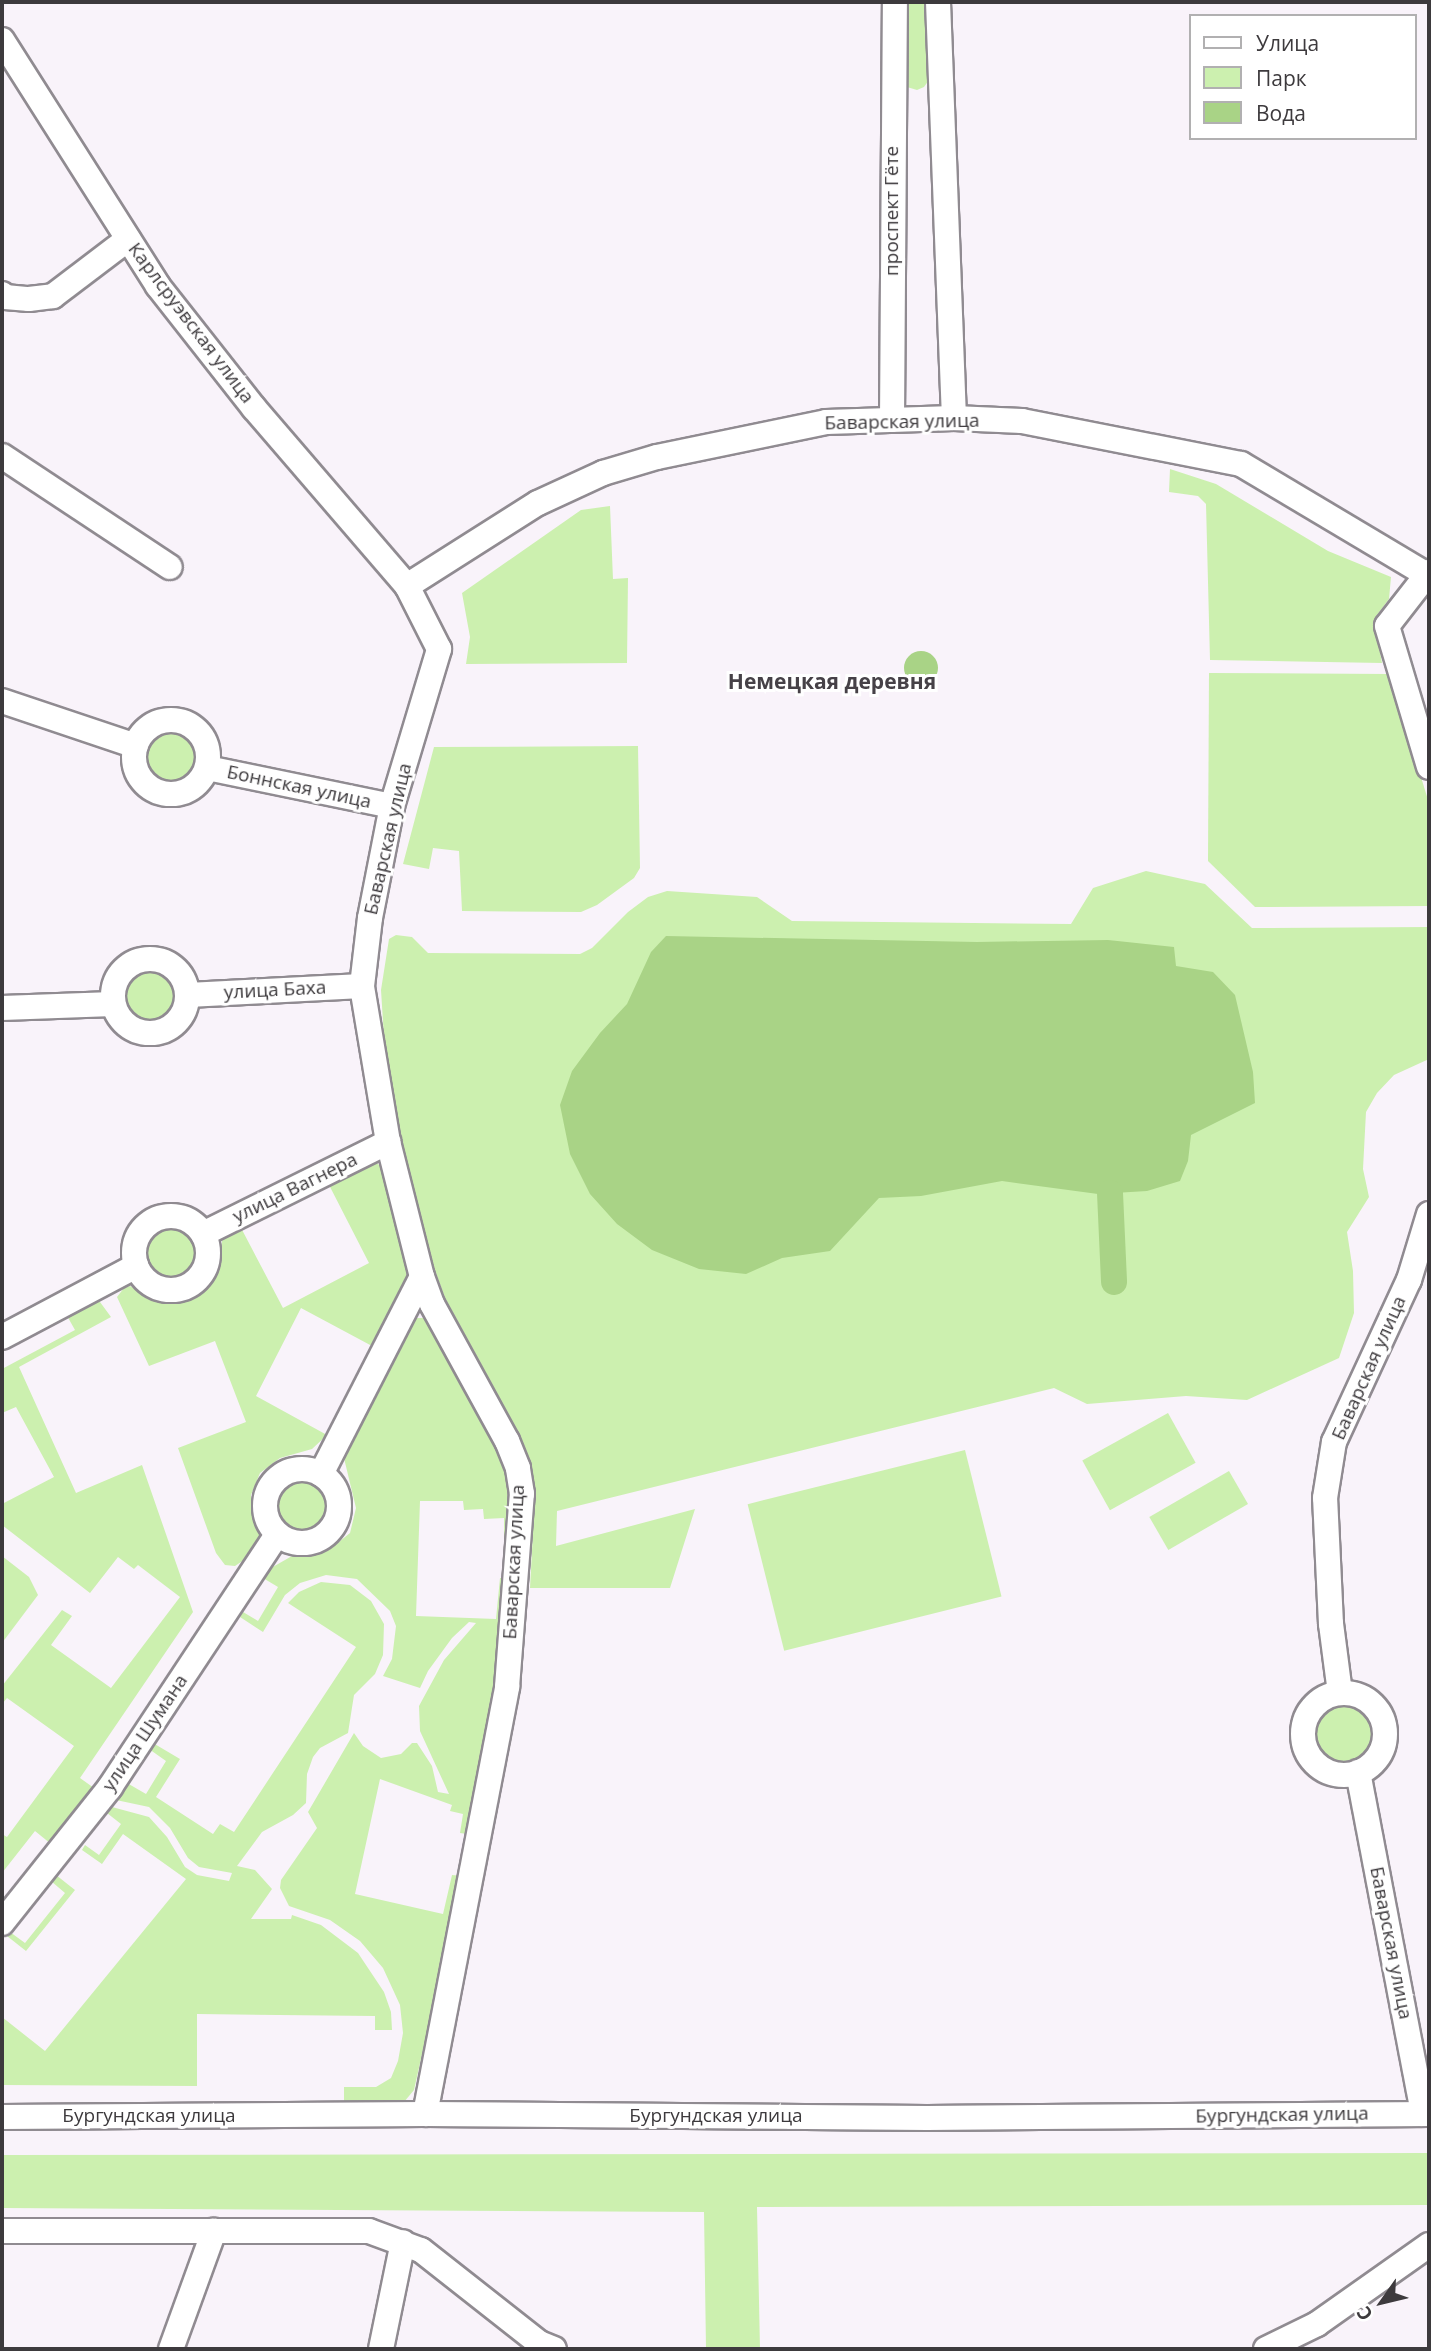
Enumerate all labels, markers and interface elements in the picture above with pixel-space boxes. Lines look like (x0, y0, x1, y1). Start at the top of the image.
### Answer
legend (1190, 14, 1417, 140)
text: Улица (1256, 29, 1319, 57)
text: Парк (1256, 64, 1307, 92)
text: Вода (1256, 99, 1306, 127)
street label: проспект Гёте (881, 146, 903, 276)
street label: Карлсруэвская улица (123, 238, 259, 408)
street label: Баварская улица (824, 409, 980, 435)
district label: Немецкая деревня (728, 668, 936, 694)
street label: Боннская улица (225, 761, 373, 813)
street label: Баварская улица (359, 761, 417, 917)
street label: улица Баха (223, 976, 327, 1004)
street label: улица Вагнера (229, 1148, 361, 1228)
street label: Баварская улица (1327, 1293, 1411, 1443)
street label: Баварская улица (499, 1484, 529, 1640)
street label: улица Шумана (98, 1670, 192, 1796)
street label: Баварская улица (1365, 1865, 1417, 2021)
street label: Бургундская улица (1195, 2102, 1369, 2128)
street label: Бургундская улица (62, 2105, 236, 2127)
street label: Бургундская улица (629, 2105, 803, 2127)
north arrow (1347, 2267, 1417, 2337)
text: С (1350, 2301, 1379, 2326)

